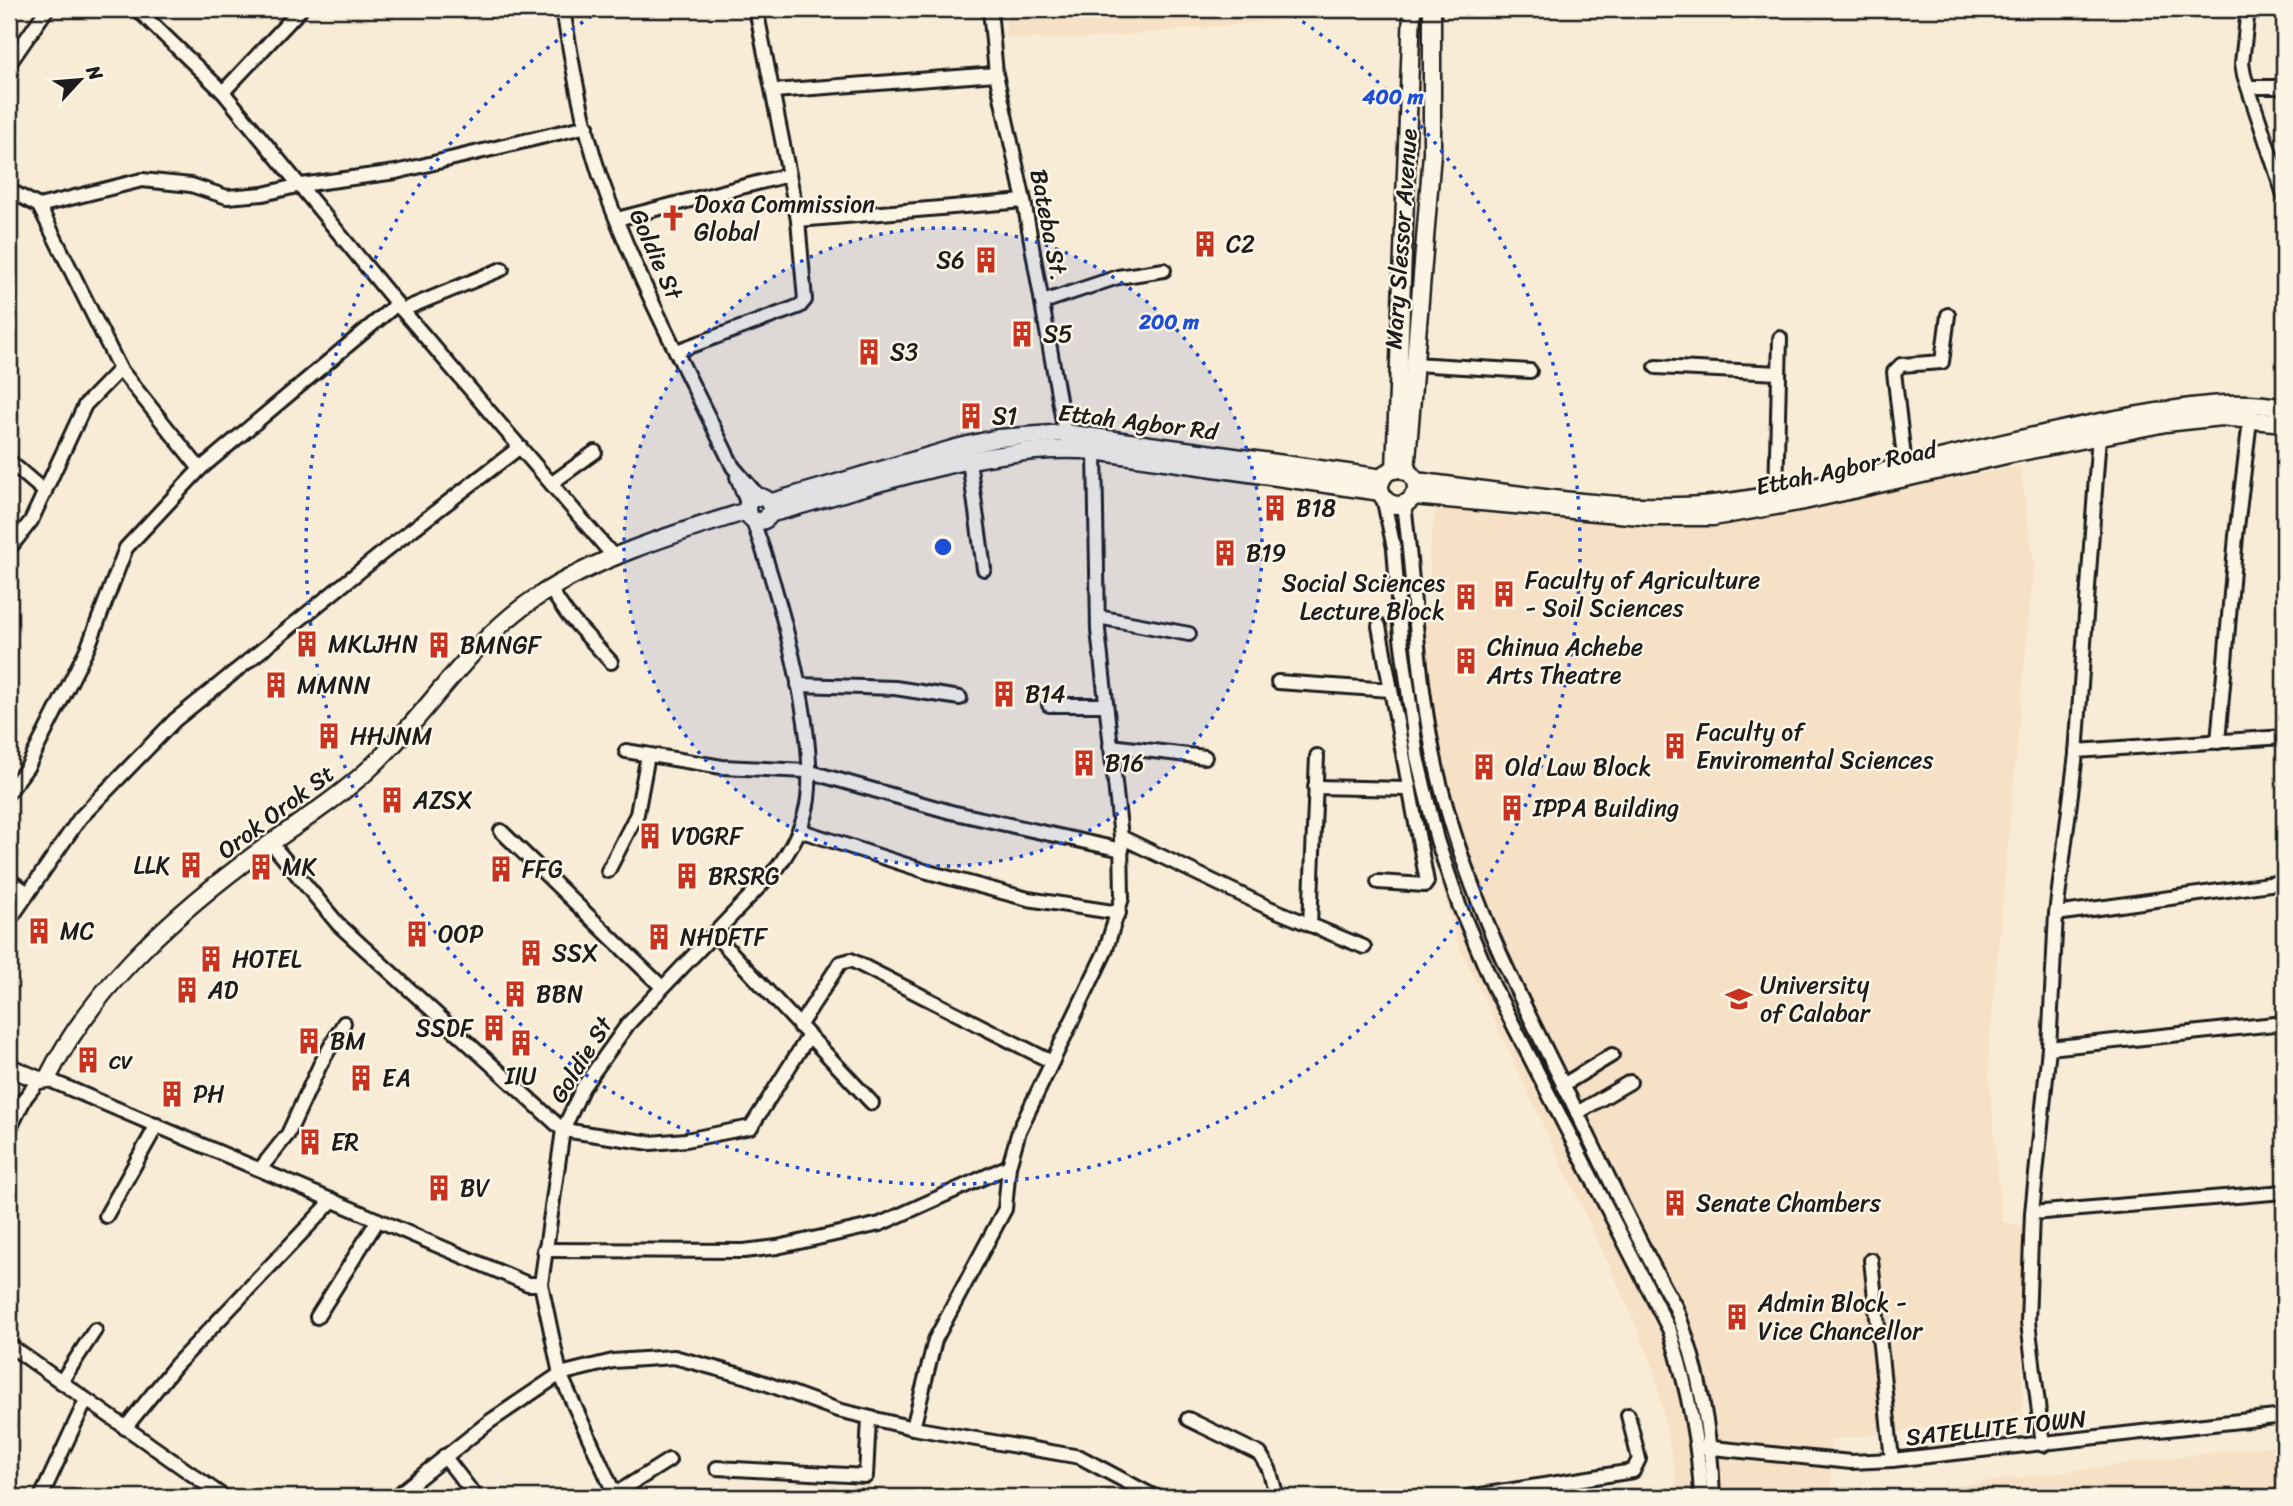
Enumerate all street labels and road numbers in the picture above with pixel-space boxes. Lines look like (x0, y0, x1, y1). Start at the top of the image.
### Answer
street label: Mary Slessor Avenue (1372, 127, 1430, 351)
street label: Bateba St. (1018, 165, 1080, 285)
street label: Goldie St (617, 202, 695, 308)
street label: Ettah Agbor Rd (1056, 391, 1221, 453)
street label: Ettah Agbor Road (1752, 428, 1942, 508)
street label: Orok Orok St (208, 753, 344, 871)
street label: Goldie St (538, 1007, 625, 1112)
street label: SATELLITE TOWN (1904, 1398, 2089, 1458)

